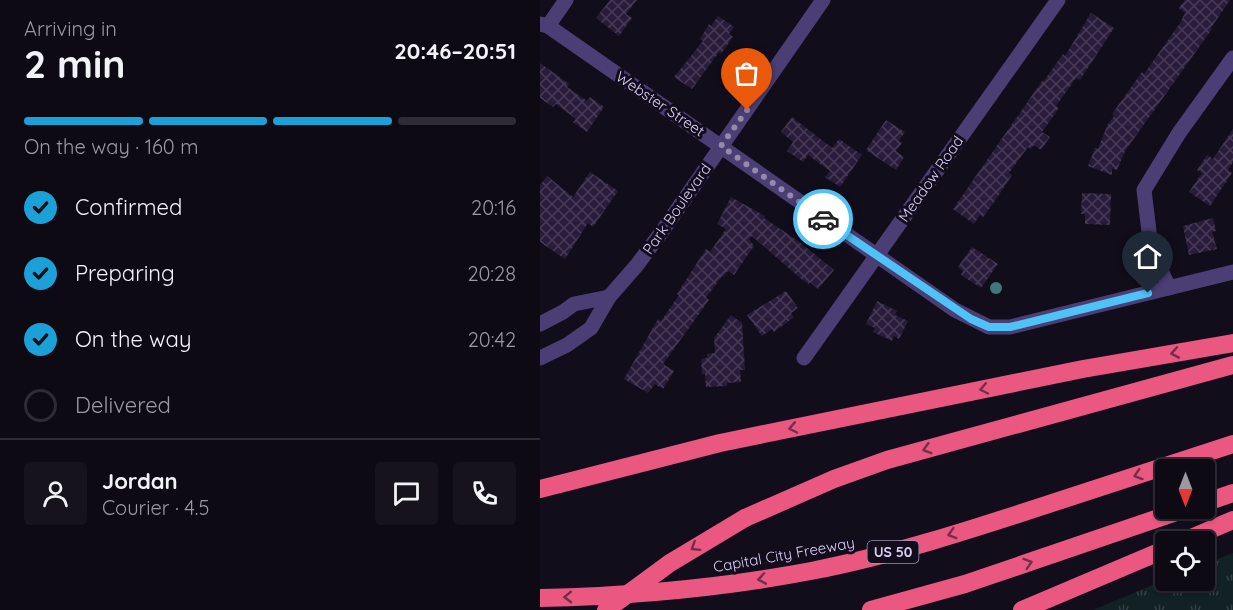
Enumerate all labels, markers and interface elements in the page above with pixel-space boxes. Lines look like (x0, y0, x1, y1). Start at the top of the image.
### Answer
text: Arriving in (24, 16, 117, 41)
text: 20:46–20:51 (394, 37, 516, 65)
text: 2 min (24, 39, 126, 88)
pin (721, 48, 772, 110)
icon: bag (730, 57, 763, 90)
street label: Webster Street (612, 67, 708, 140)
street label: Meadow Road (894, 132, 967, 225)
text: On the way · 160 m (24, 134, 198, 159)
street label: Park Boulevard (638, 160, 715, 258)
courier (793, 189, 853, 249)
icon: check (24, 191, 57, 224)
text: Confirmed (75, 193, 182, 221)
text: 20:16 (471, 195, 516, 220)
icon: car (807, 203, 840, 236)
pin (1122, 231, 1173, 293)
icon: home (1131, 240, 1164, 273)
icon: check (24, 257, 57, 290)
text: Preparing (75, 259, 175, 287)
text: 20:28 (467, 261, 516, 286)
icon: check (24, 323, 57, 356)
text: On the way (75, 325, 191, 353)
text: 20:42 (468, 327, 516, 352)
one-way arrow (1171, 346, 1181, 359)
one-way arrow (979, 382, 989, 395)
text: Delivered (75, 391, 171, 419)
one-way arrow (788, 421, 798, 434)
one-way arrow (922, 442, 933, 454)
north arrow (1155, 459, 1215, 519)
map controls (1155, 459, 1215, 591)
button: person (24, 462, 87, 525)
button: chat (375, 462, 438, 525)
button: phone (453, 462, 516, 525)
text: Jordan (102, 467, 178, 495)
one-way arrow (1133, 468, 1144, 480)
text: Courier · 4.5 (102, 495, 209, 520)
one-way arrow (947, 527, 958, 539)
button: locate (1155, 531, 1215, 591)
street label: Capital City Freeway (712, 533, 856, 576)
one-way arrow (691, 540, 701, 552)
road number: US 50 (868, 541, 918, 563)
one-way arrow (1022, 558, 1033, 571)
one-way arrow (758, 572, 768, 585)
one-way arrow (564, 591, 573, 603)

